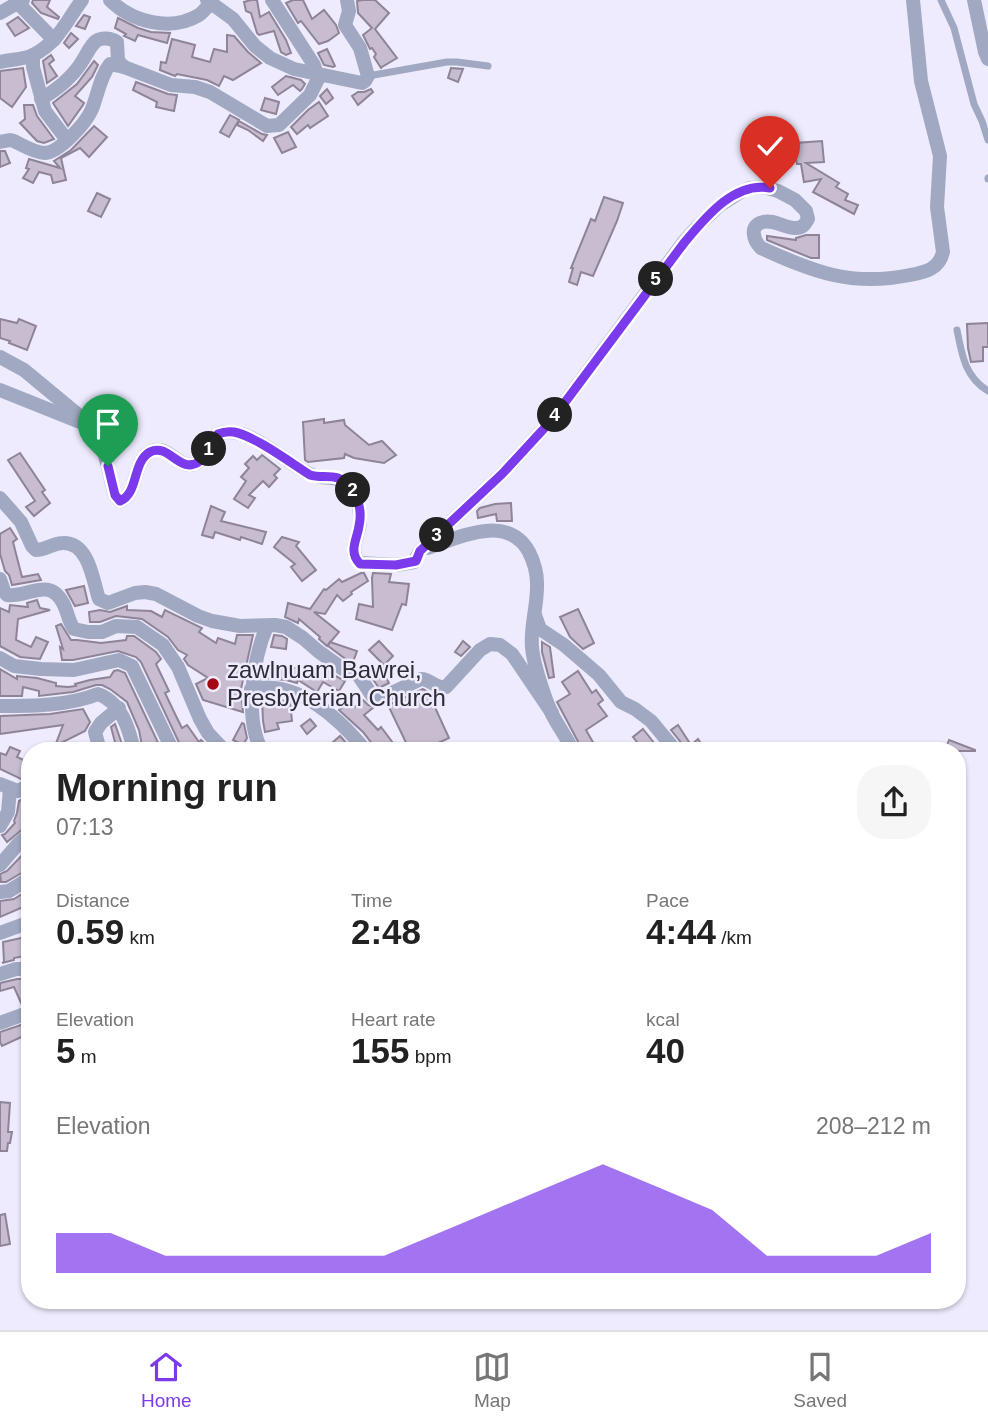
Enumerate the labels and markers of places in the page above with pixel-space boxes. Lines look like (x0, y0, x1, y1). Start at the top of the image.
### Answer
pin (740, 116, 800, 188)
pin: 5 (638, 262, 674, 296)
pin (78, 394, 138, 466)
pin: 4 (538, 398, 572, 432)
pin: 1 (192, 432, 227, 466)
pin: 2 (336, 472, 370, 508)
pin: 3 (420, 518, 454, 552)
place label: zawlnuam Bawrei, Presbyterian Church (227, 656, 446, 711)
marker: zawlnuam Bawrei, Presbyterian Church (205, 676, 221, 692)

